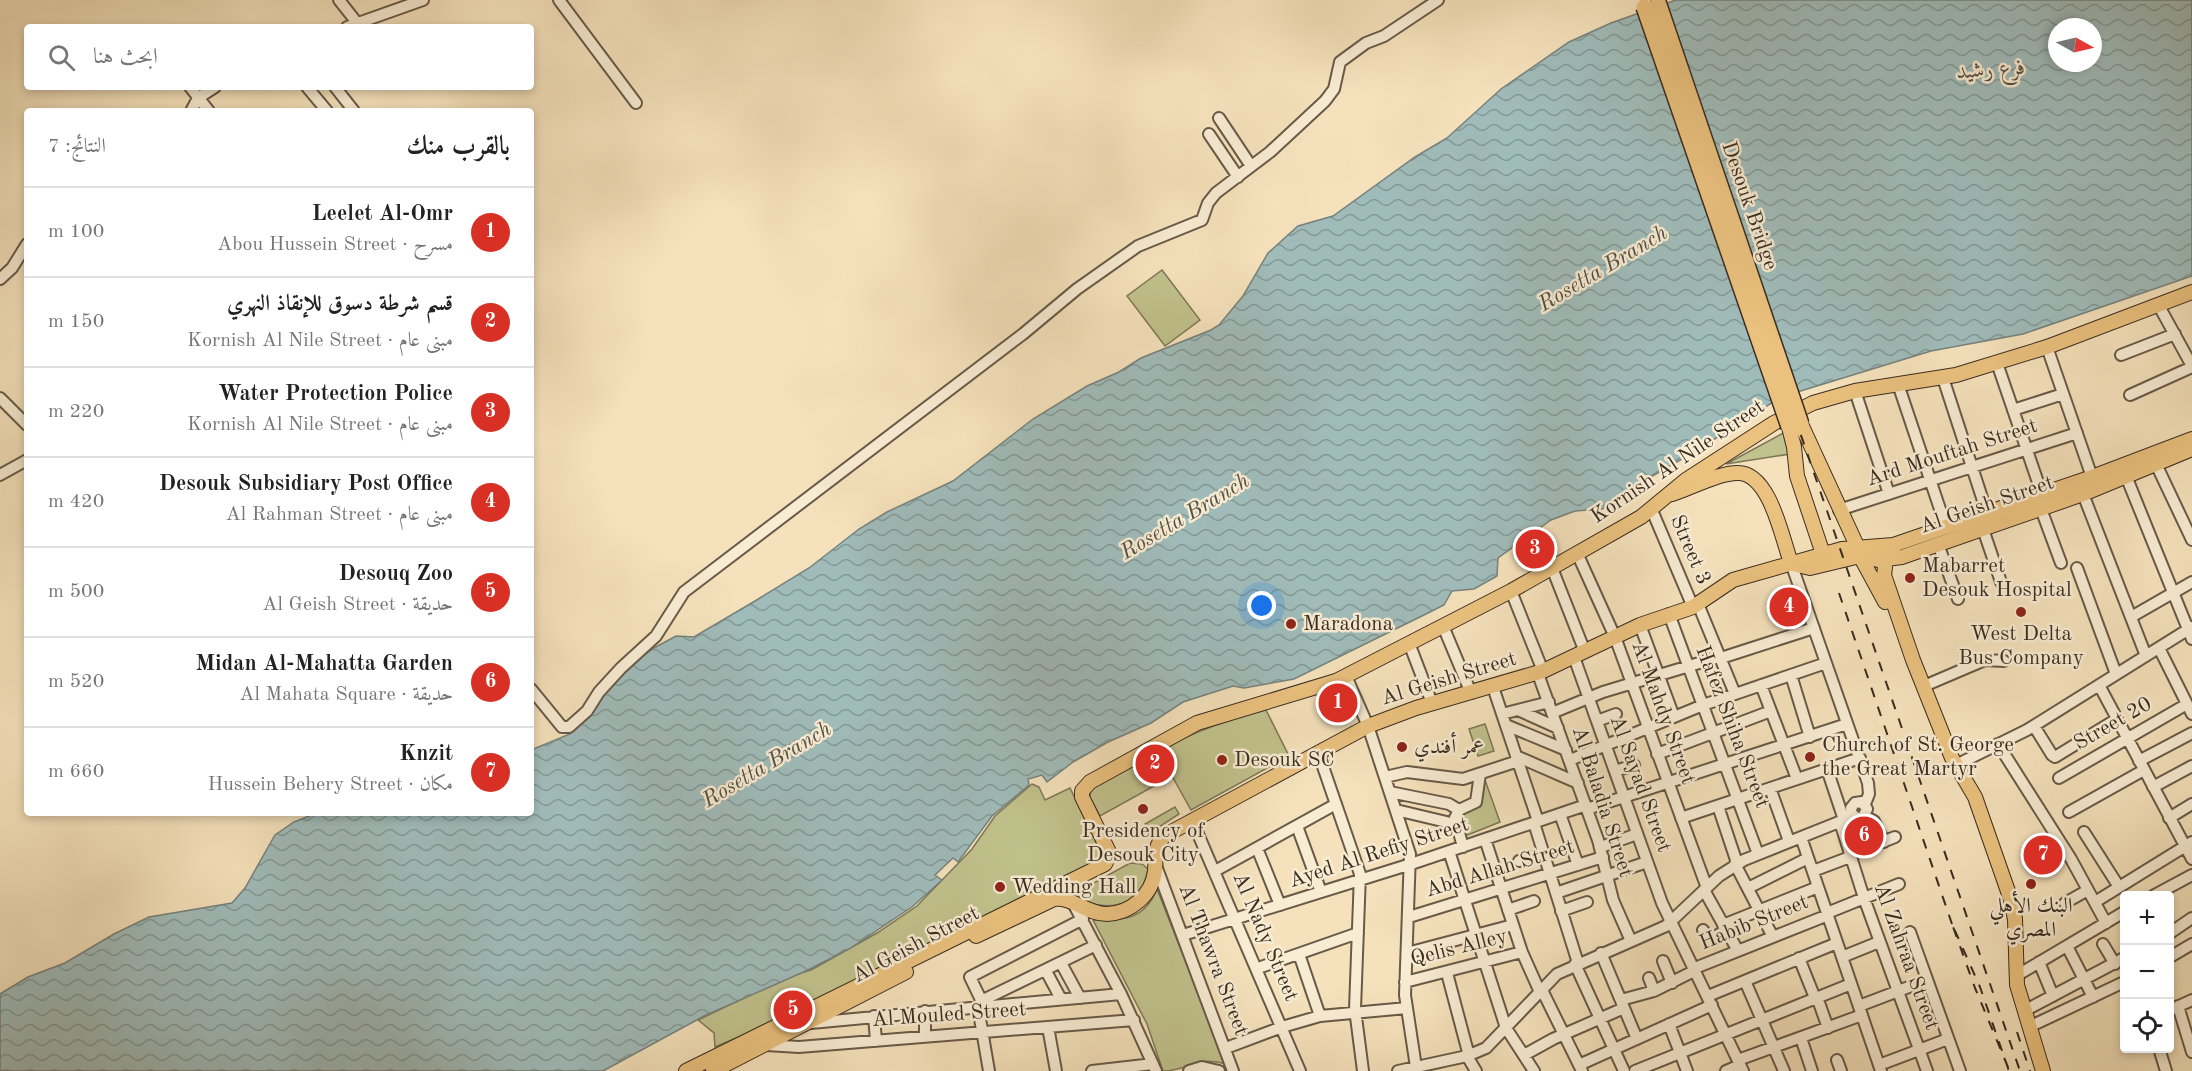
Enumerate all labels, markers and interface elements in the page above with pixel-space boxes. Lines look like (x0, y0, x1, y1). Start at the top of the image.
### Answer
north arrow (2048, 18, 2102, 72)
search box (24, 24, 534, 90)
icon: search (45, 41, 78, 74)
text: ابحث هنا (93, 46, 158, 68)
water label: فرع رشيد (1956, 57, 2027, 89)
text: بالقرب منك (407, 134, 510, 160)
text: النتائج: 7 (48, 137, 106, 157)
street label: Desouk Bridge (1717, 139, 1781, 273)
text: Leelet Al-Omr (312, 203, 453, 225)
text: 100 m (48, 222, 104, 242)
text: 1 (485, 222, 496, 242)
water label: Rosetta Branch (1534, 222, 1671, 317)
text: مسرح · Abou Hussein Street (217, 235, 453, 255)
text: قسم شرطة دسوق للإنقاذ النهري (227, 293, 453, 315)
text: 150 m (48, 312, 104, 332)
text: 2 (485, 312, 496, 332)
text: مبنى عام · Kornish Al Nile Street (187, 331, 453, 351)
text: Water Protection Police (218, 383, 453, 405)
street label: Kornish Al Nile Street (1587, 396, 1769, 528)
text: 220 m (48, 402, 104, 422)
text: 3 (485, 402, 496, 422)
text: مبنى عام · Kornish Al Nile Street (187, 415, 453, 435)
street label: Ard Mouftah Street (1864, 415, 2040, 491)
water label: Rosetta Branch (1116, 470, 1253, 565)
street label: Al Geish Street (1917, 472, 2057, 538)
text: Desouk Subsidiary Post Office (159, 473, 453, 495)
text: 420 m (48, 492, 104, 512)
text: 4 (485, 492, 496, 512)
text: مبنى عام · Al Rahman Street (225, 505, 453, 525)
street label: Street 3 (1666, 512, 1714, 588)
pin: 3 (1516, 526, 1555, 572)
place label: Mabarret Desouk Hospital (1922, 556, 2072, 601)
text: Desouq Zoo (338, 563, 453, 585)
marker: Mabarret Desouk Hospital (1903, 571, 1917, 585)
text: 500 m (48, 582, 104, 602)
text: 5 (485, 582, 496, 602)
pin: 4 (1770, 584, 1808, 630)
your location (1247, 591, 1276, 620)
text: حديقة · Al Geish Street (262, 595, 453, 615)
marker: West Delta Bus Company (2014, 605, 2028, 619)
place label: Maradona (1303, 614, 1393, 635)
marker: Maradona (1284, 617, 1298, 631)
place label: West Delta Bus Company (1958, 624, 2084, 669)
street label: Al Mahdy Street (1627, 639, 1699, 787)
street label: Hafez Shiha Street (1691, 643, 1773, 811)
street label: Al Geish Street (1379, 648, 1519, 710)
text: Midan Al-Mahatta Garden (195, 653, 453, 675)
text: 520 m (48, 672, 104, 692)
text: 6 (485, 672, 496, 692)
pin: 1 (1318, 680, 1358, 726)
text: حديقة · Al Mahata Square (239, 685, 453, 705)
street label: Street 20 (2071, 693, 2155, 755)
street label: Al Sayad Street (1606, 713, 1674, 855)
water label: Rosetta Branch (698, 718, 835, 813)
street label: Al Baladia Street (1568, 724, 1636, 880)
place label: عمر أفندي (1414, 731, 1484, 762)
place label: Church of St. George the Great Martyr (1822, 735, 2014, 780)
marker: عمر أفندي (1395, 740, 1409, 754)
pin: 2 (1136, 742, 1174, 786)
text: Knzit (399, 743, 453, 765)
place label: Desouk SC (1234, 750, 1335, 771)
marker: Church of St. George the Great Martyr (1803, 750, 1817, 764)
marker: Desouk SC (1215, 753, 1229, 767)
text: 660 m (48, 762, 104, 782)
text: 7 (485, 762, 496, 782)
text: مكان · Hussein Behery Street (207, 775, 453, 795)
marker: Presidency of Desouk City (1136, 802, 1150, 816)
street label: Ayed Al Refiy Street (1286, 814, 1472, 892)
pin: 6 (1844, 814, 1884, 858)
place label: Presidency of Desouk City (1082, 821, 1205, 866)
pin: 7 (2024, 832, 2062, 878)
street label: Abd Allah Street (1423, 836, 1577, 902)
street label: Al Nady Street (1228, 869, 1302, 1005)
place label: Wedding Hall (1012, 877, 1137, 898)
marker: البنك الأهلي المصري (2024, 877, 2038, 891)
marker: Wedding Hall (993, 880, 1007, 894)
street label: Al Thawra Street (1174, 881, 1252, 1039)
street label: Al Zahraa Street (1870, 881, 1942, 1033)
place label: البنك الأهلي المصري (1989, 890, 2073, 945)
map controls (2120, 891, 2174, 1053)
button: + (2120, 891, 2174, 945)
street label: Habib Street (1696, 892, 1812, 954)
street label: Al Geish Street (849, 903, 983, 987)
street label: Qelis Alley (1408, 926, 1510, 970)
button: − (2120, 945, 2174, 999)
pin: 5 (774, 988, 812, 1032)
street label: Al Mouled Street (871, 999, 1027, 1031)
button: locate (2120, 999, 2174, 1053)

